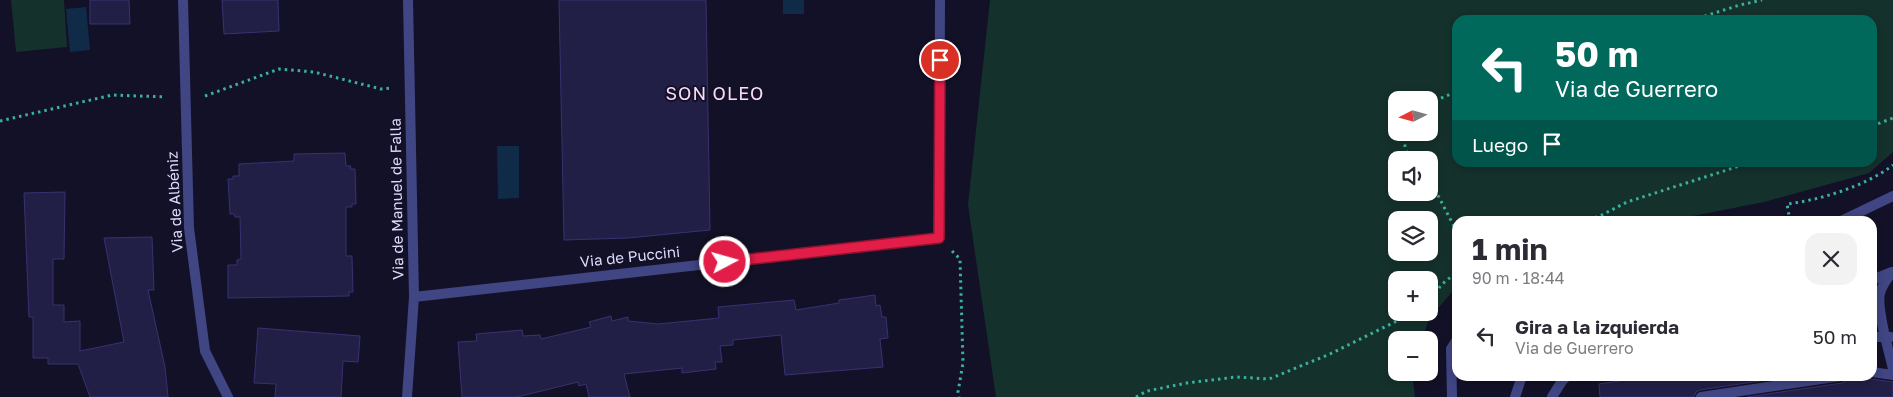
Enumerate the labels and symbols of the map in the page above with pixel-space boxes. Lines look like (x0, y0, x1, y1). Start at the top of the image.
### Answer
pin (919, 39, 961, 81)
district label: SON OLEO (666, 82, 764, 104)
north arrow (1388, 91, 1438, 141)
street label: Via de Manuel de Falla (386, 118, 406, 280)
street label: Via de Albéniz (162, 151, 186, 253)
position arrow (698, 235, 750, 287)
street label: Via de Puccini (579, 242, 681, 270)

